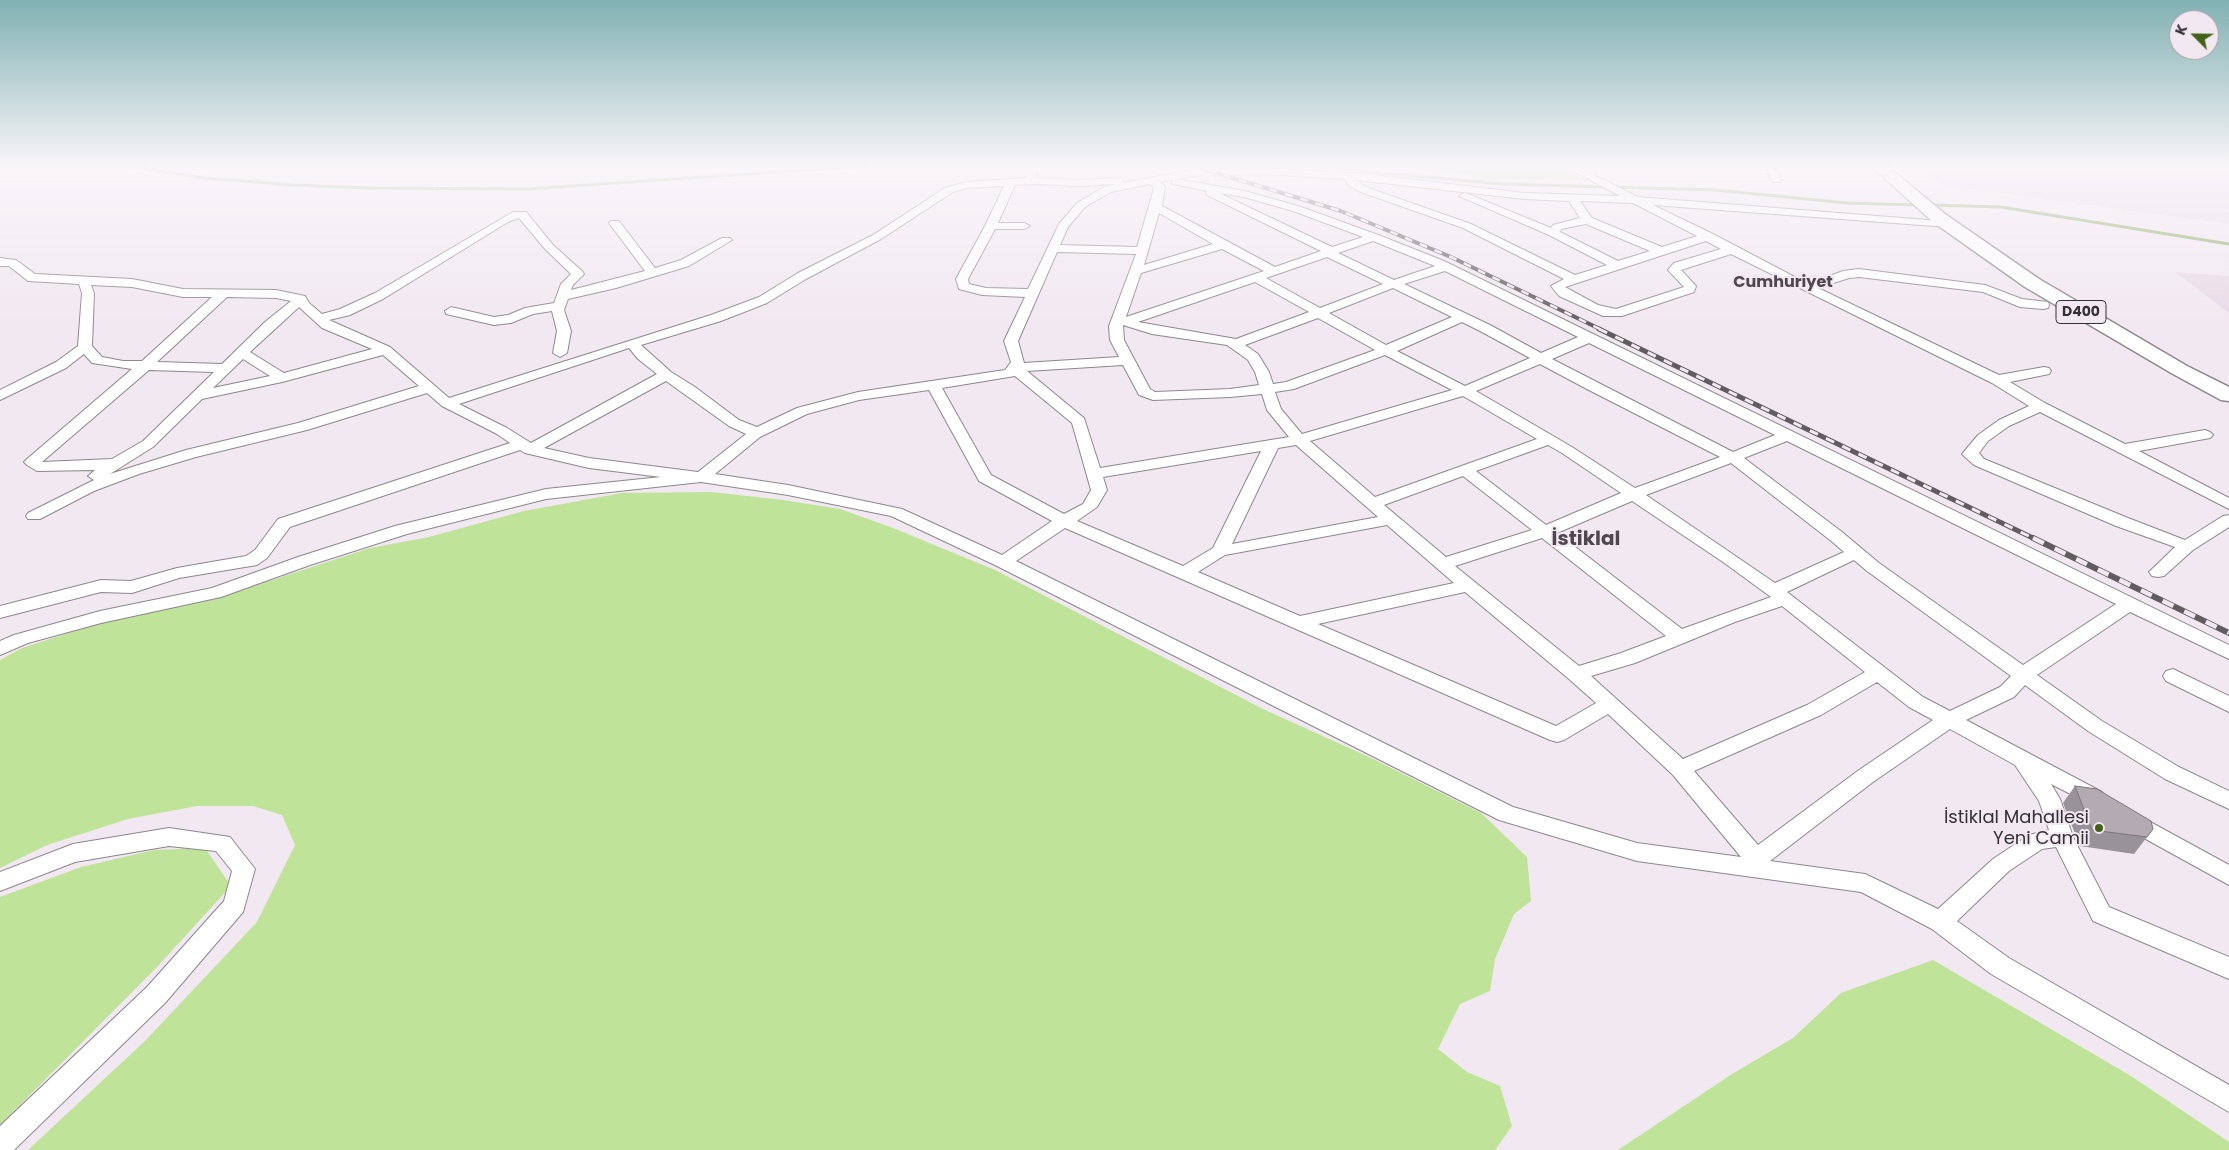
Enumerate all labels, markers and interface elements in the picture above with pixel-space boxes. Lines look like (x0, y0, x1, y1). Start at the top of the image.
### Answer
north arrow (2169, 10, 2219, 60)
text: K (2170, 21, 2192, 38)
district label: Cumhuriyet (1733, 273, 1833, 293)
road number: D400 (2056, 300, 2106, 324)
district label: İstiklal (1552, 528, 1620, 552)
place label: İstiklal Mahallesi Yeni Camii (1944, 807, 2089, 850)
marker: İstiklal Mahallesi Yeni Camii (2093, 822, 2105, 834)

